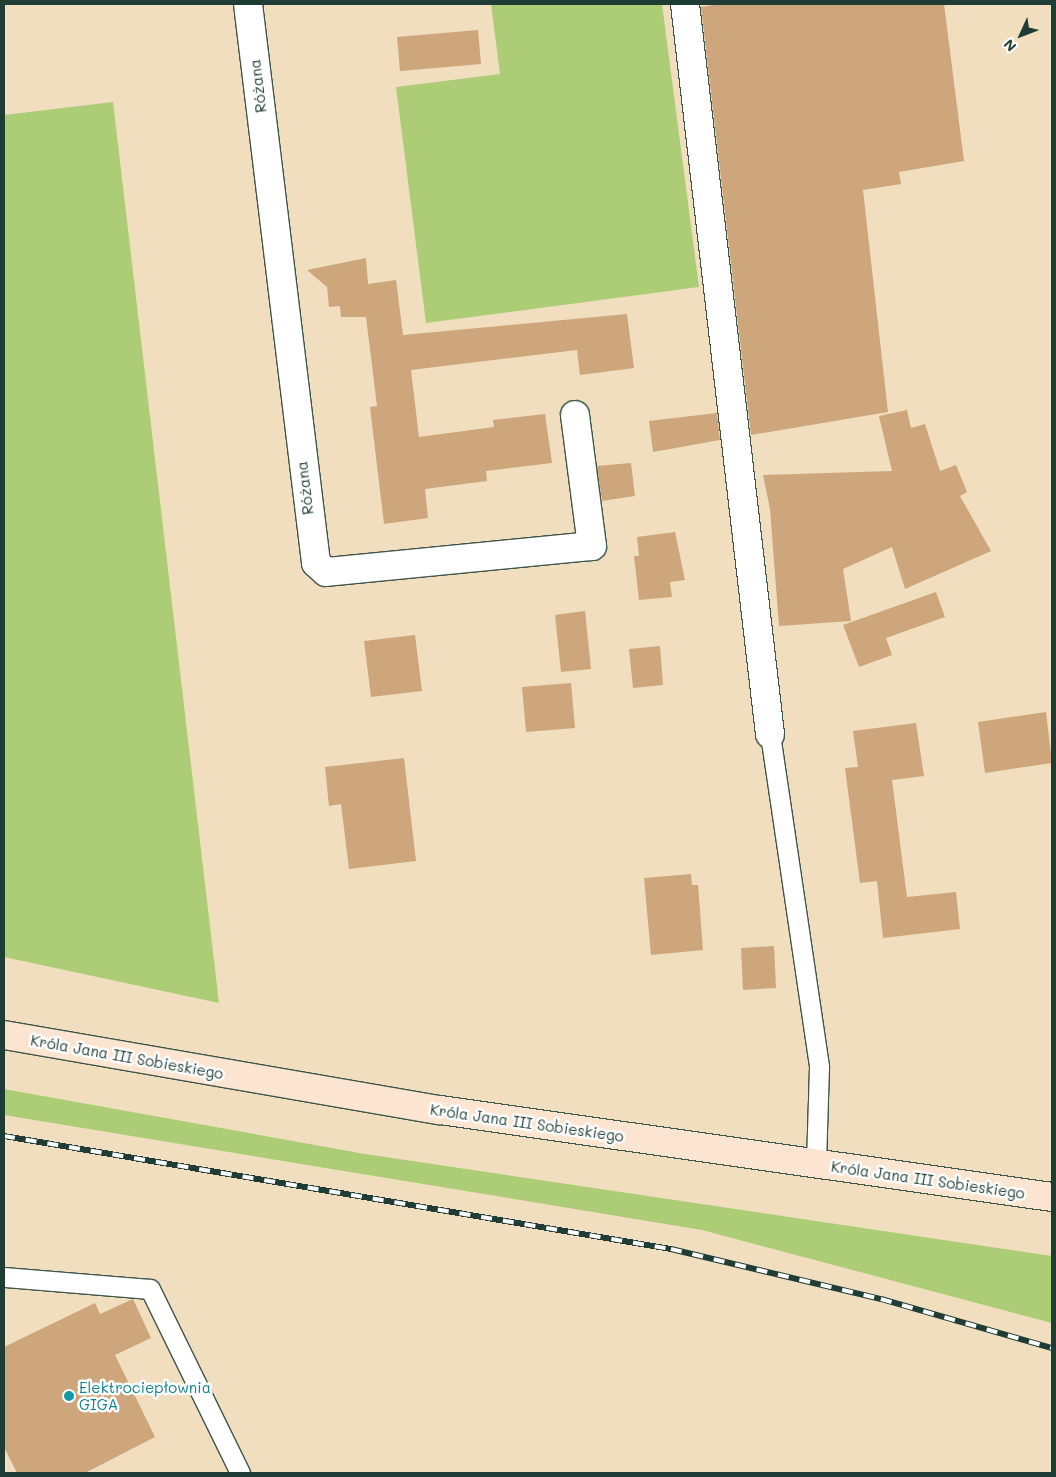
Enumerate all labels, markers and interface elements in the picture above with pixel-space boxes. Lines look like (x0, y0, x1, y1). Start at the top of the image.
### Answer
north arrow (996, 10, 1046, 60)
text: N (999, 35, 1020, 56)
street label: Różana (246, 58, 270, 114)
street label: Różana (293, 460, 317, 516)
street label: Króla Jana III Sobieskiego (29, 1031, 225, 1083)
street label: Króla Jana III Sobieskiego (429, 1100, 625, 1146)
street label: Króla Jana III Sobieskiego (830, 1157, 1026, 1203)
place label: Elektrociepłownia GIGA (79, 1378, 211, 1413)
marker: Elektrociepłownia GIGA (63, 1390, 75, 1402)

